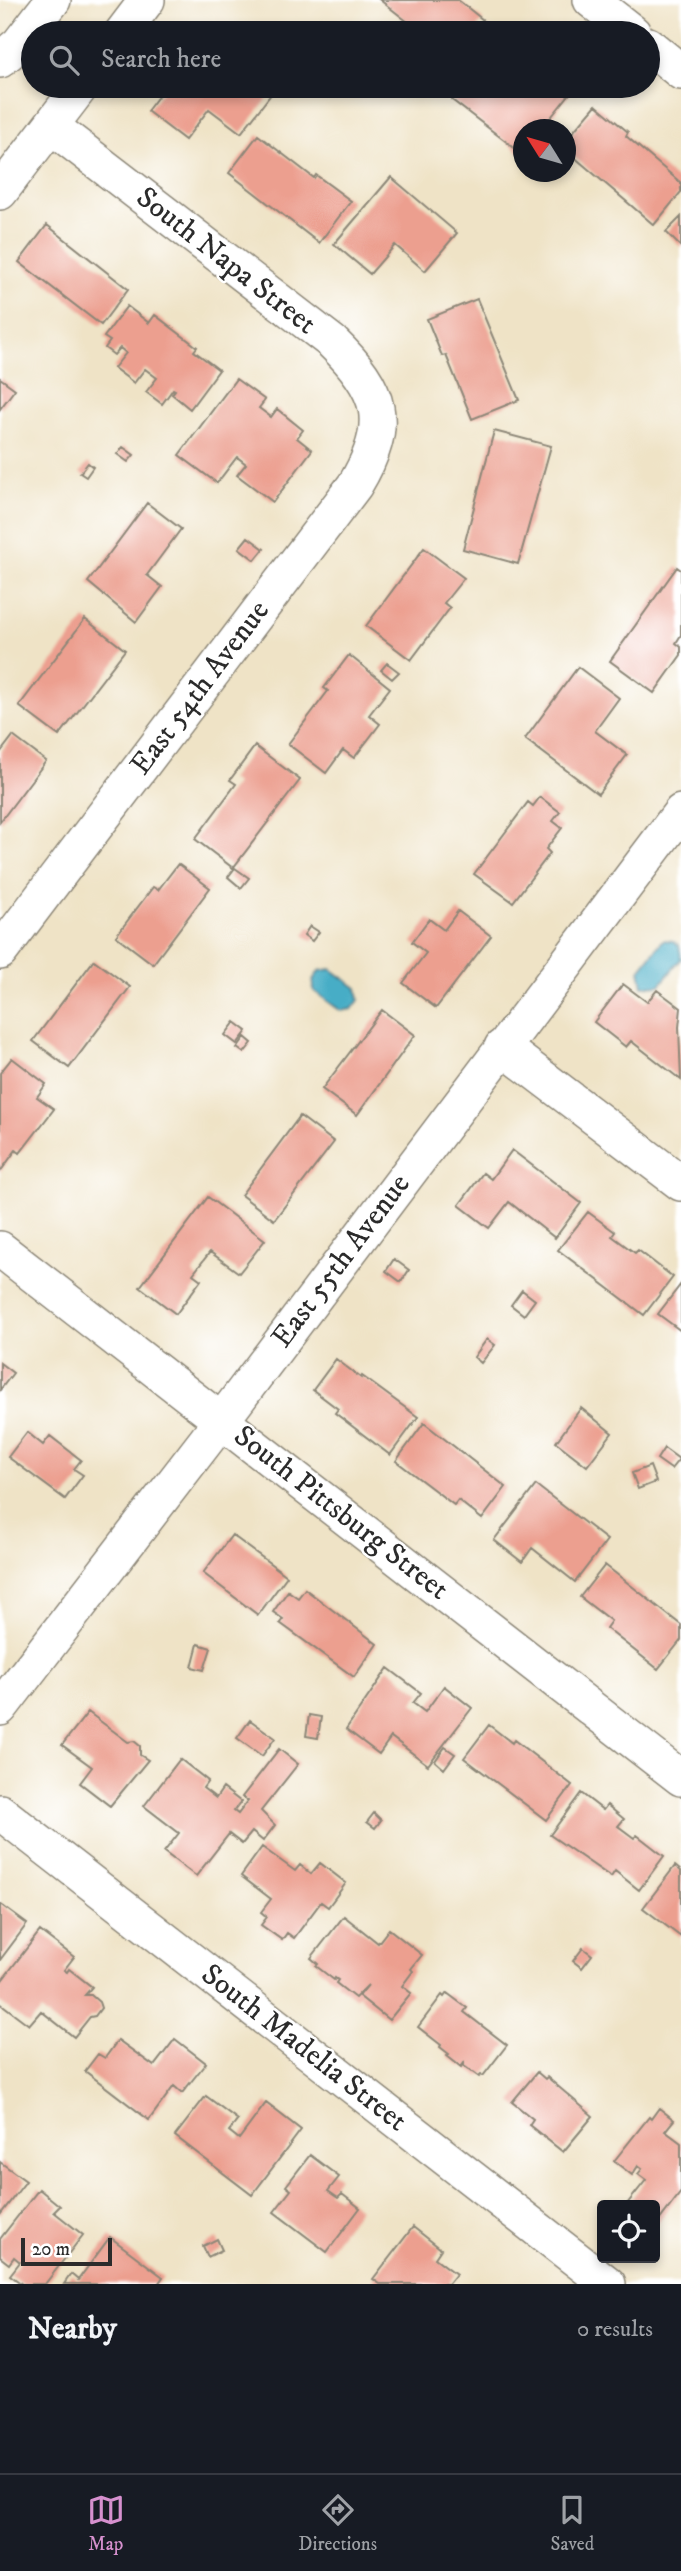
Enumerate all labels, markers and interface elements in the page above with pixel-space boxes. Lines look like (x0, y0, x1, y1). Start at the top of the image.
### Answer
search box (21, 21, 660, 98)
icon: search (45, 41, 83, 79)
text: Search here (101, 43, 221, 76)
north arrow (513, 119, 576, 182)
street label: South Napa Street (129, 179, 323, 343)
street label: East 54th Avenue (122, 593, 278, 783)
street label: East 55th Avenue (264, 1167, 418, 1355)
street label: South Pittsburg Street (226, 1418, 456, 1608)
street label: South Madelia Street (194, 1956, 414, 2140)
map controls (597, 2200, 660, 2263)
button: locate (597, 2200, 660, 2263)
scale bar (21, 2235, 112, 2267)
text: 20 m (32, 2238, 70, 2261)
text: Nearby (28, 2311, 117, 2348)
text: 0 results (577, 2315, 653, 2344)
tab: Map (87, 2491, 125, 2556)
tab: Directions (298, 2491, 377, 2556)
tab: Saved (551, 2491, 594, 2556)

